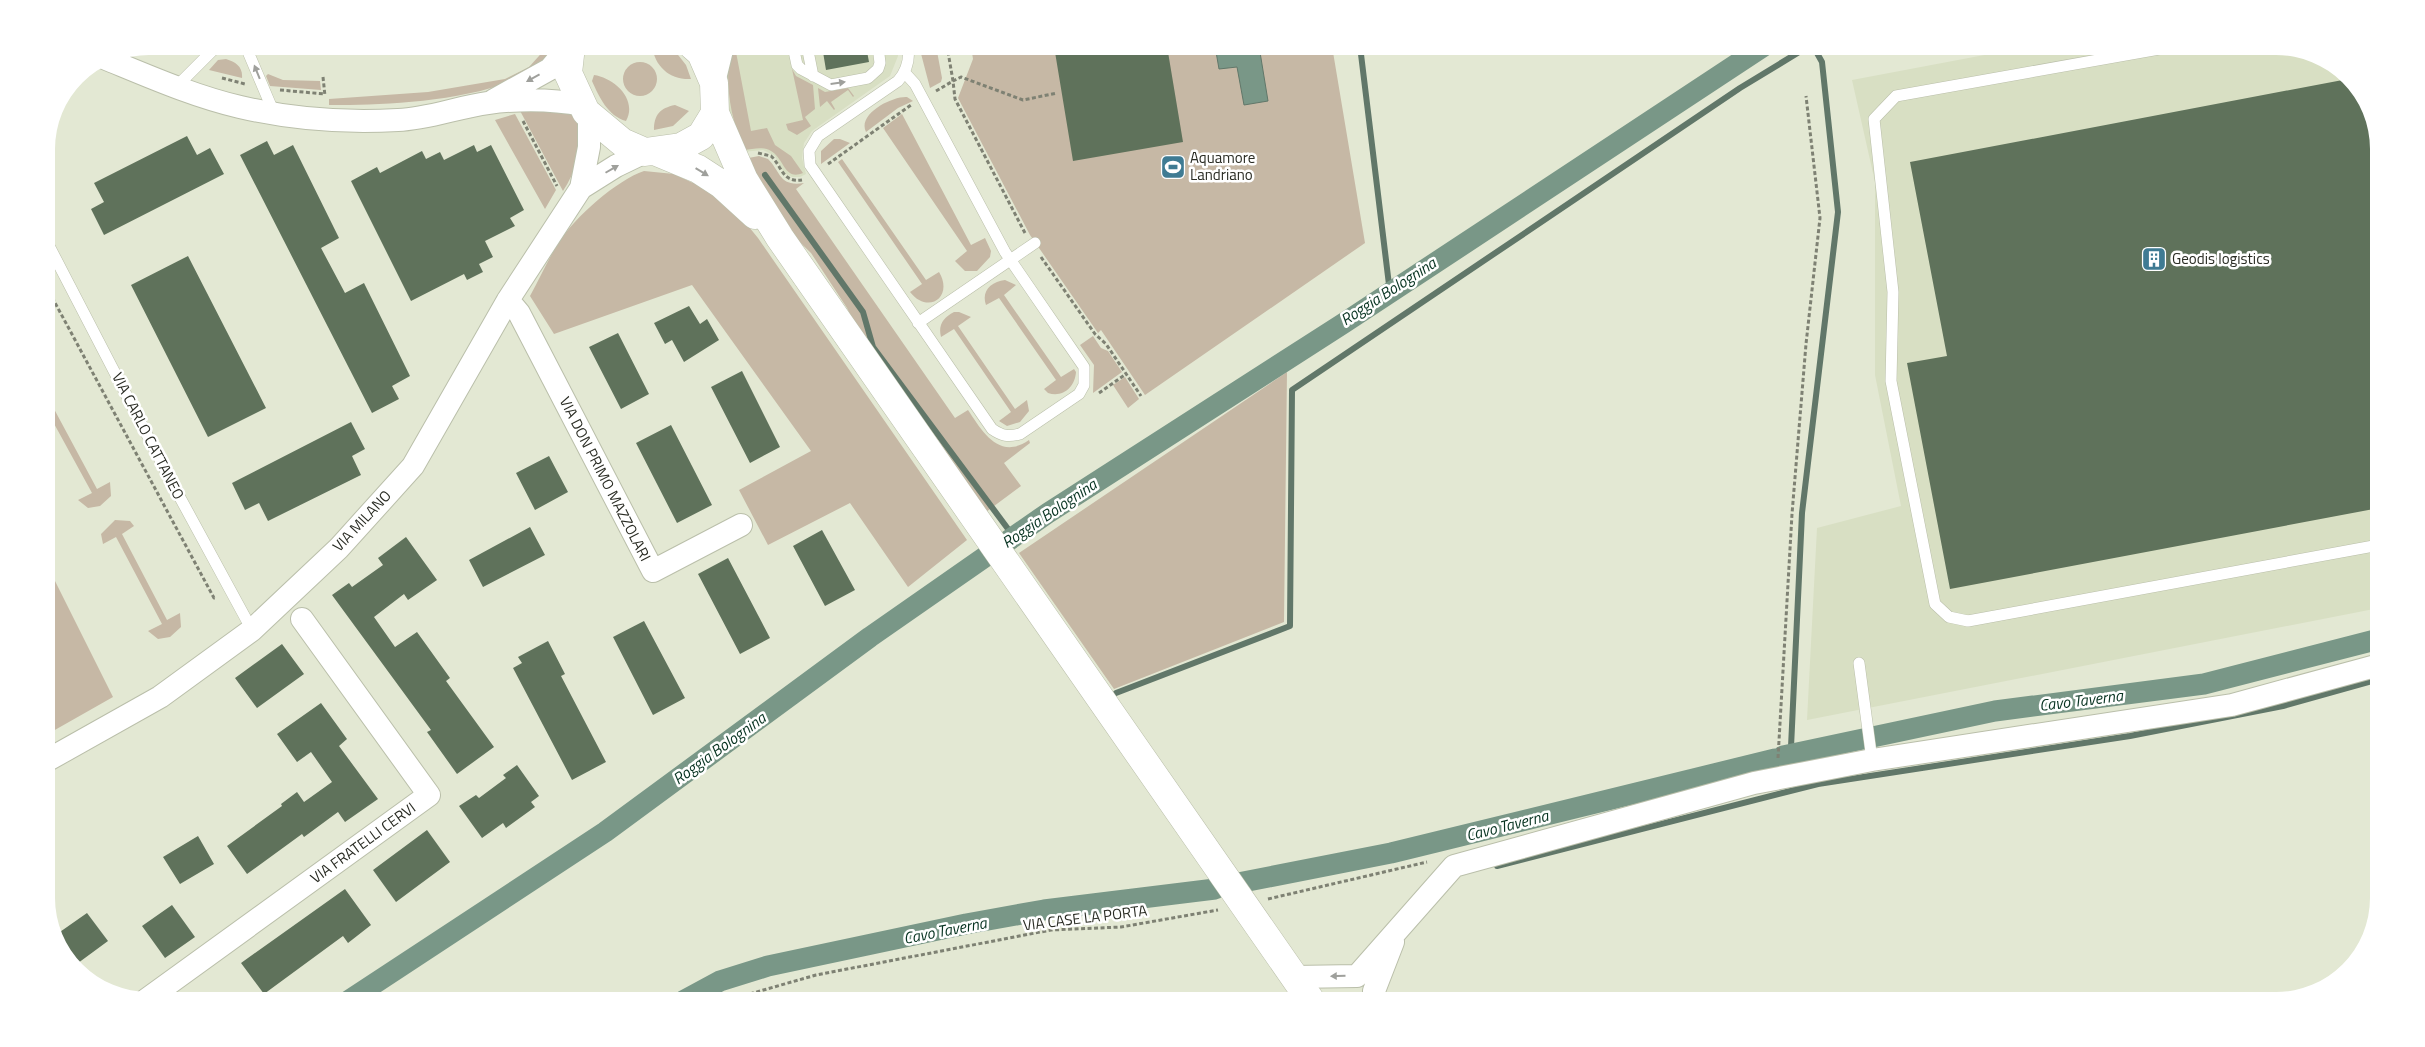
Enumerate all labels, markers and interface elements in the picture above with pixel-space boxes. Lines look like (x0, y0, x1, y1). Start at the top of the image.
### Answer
one-way arrow (253, 64, 261, 79)
one-way arrow (526, 74, 540, 83)
one-way arrow (831, 79, 847, 87)
place label: Aquamore Landriano (1190, 146, 1255, 186)
sports icon: Aquamore Landriano (1160, 154, 1186, 180)
one-way arrow (605, 164, 618, 173)
one-way arrow (696, 167, 709, 176)
building icon: Geodis logistics (2141, 246, 2167, 272)
place label: Geodis logistics (2172, 247, 2270, 270)
water label: Roggia Bolognina (1335, 250, 1441, 331)
street label: VIA CARLO CATTANEO (106, 368, 190, 503)
street label: VIA DON PRIMO MAZZOLARI (554, 393, 657, 565)
water label: Roggia Bolognina (997, 472, 1102, 554)
street label: VIA MILANO (327, 485, 396, 557)
water label: Cavo Taverna (2038, 683, 2125, 717)
water label: Roggia Bolognina (668, 705, 771, 790)
street label: VIA FRATELLI CERVI (305, 796, 420, 889)
water label: Cavo Taverna (1463, 803, 1552, 847)
street label: VIA CASE LA PORTA (1022, 898, 1148, 937)
water label: Cavo Taverna (901, 910, 990, 950)
one-way arrow (1330, 972, 1346, 980)

